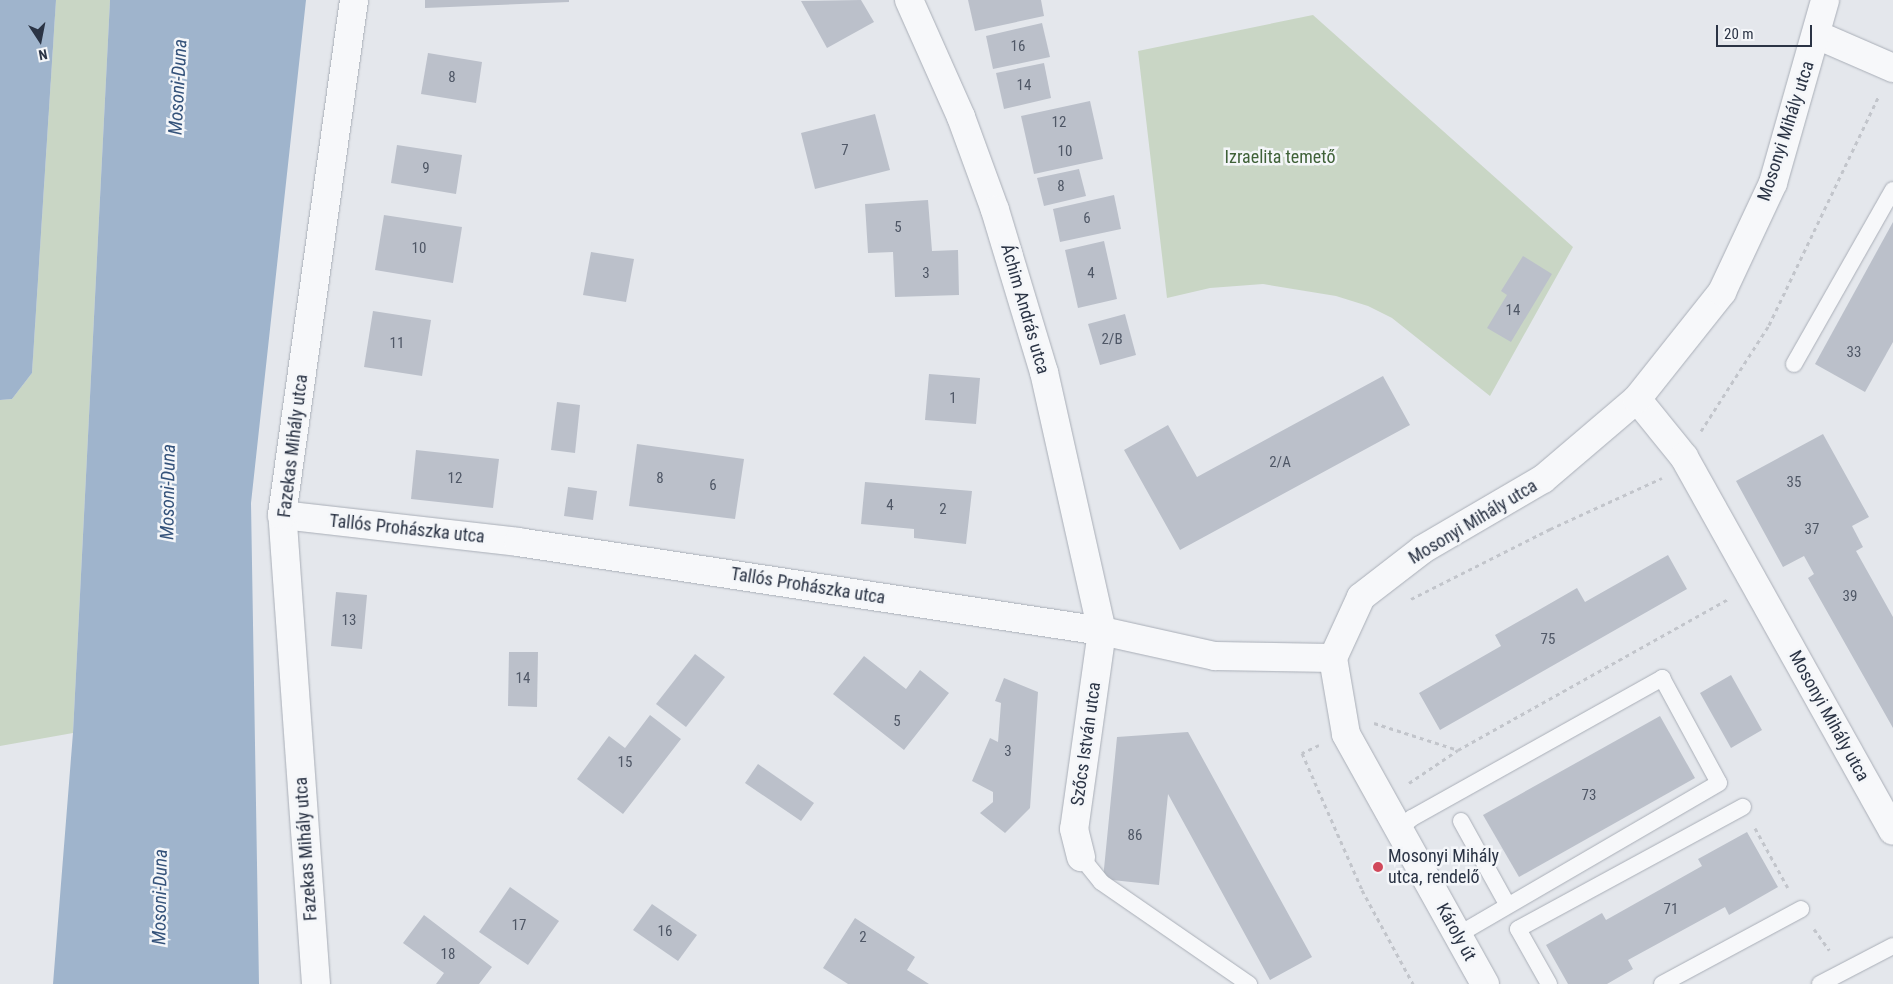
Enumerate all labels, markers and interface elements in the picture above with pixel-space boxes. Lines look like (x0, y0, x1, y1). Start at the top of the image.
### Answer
north arrow (15, 15, 65, 65)
scale bar (1718, 15, 1814, 47)
text: 20 m (1724, 25, 1754, 43)
house number: 16 (1011, 38, 1025, 56)
water label: Mosoni-Duna (164, 39, 192, 135)
text: N (37, 46, 49, 63)
street label: Mosonyi Mihály utca (1753, 58, 1819, 204)
house number: 8 (448, 69, 456, 87)
house number: 14 (1017, 77, 1031, 95)
house number: 12 (1052, 114, 1066, 132)
house number: 7 (841, 142, 849, 160)
house number: 10 (1058, 143, 1072, 161)
park label: Izraelita temető (1225, 146, 1335, 168)
house number: 9 (422, 160, 430, 178)
house number: 8 (1057, 178, 1065, 196)
house number: 6 (1083, 210, 1091, 228)
house number: 5 (894, 219, 902, 237)
house number: 10 (412, 240, 426, 258)
street label: Áchim András utca (996, 241, 1054, 377)
house number: 3 (922, 265, 930, 283)
house number: 4 (1087, 265, 1095, 283)
house number: 14 (1506, 302, 1520, 320)
house number: 2/B (1101, 331, 1123, 349)
house number: 11 (390, 335, 404, 353)
house number: 33 (1847, 344, 1861, 362)
street label: Fazekas Mihály utca (274, 373, 312, 519)
house number: 1 (949, 390, 957, 408)
water label: Mosoni-Duna (156, 444, 180, 540)
house number: 2/A (1269, 454, 1291, 472)
house number: 12 (448, 470, 462, 488)
house number: 8 (656, 470, 664, 488)
house number: 35 (1787, 474, 1801, 492)
street label: Mosonyi Mihály utca (1405, 475, 1541, 569)
house number: 6 (709, 477, 717, 495)
house number: 4 (886, 497, 894, 515)
house number: 2 (939, 501, 947, 519)
street label: Tallós Prohászka utca (328, 510, 486, 548)
house number: 37 (1805, 521, 1819, 539)
street label: Tallós Prohászka utca (729, 563, 887, 609)
house number: 39 (1843, 588, 1857, 606)
house number: 13 (342, 612, 356, 630)
house number: 75 (1541, 631, 1555, 649)
street label: Mosonyi Mihály utca (1784, 647, 1874, 785)
house number: 14 (516, 670, 530, 688)
street label: Szőcs István utca (1067, 681, 1105, 807)
house number: 5 (893, 713, 901, 731)
house number: 3 (1004, 743, 1012, 761)
house number: 15 (618, 754, 632, 772)
street label: Fazekas Mihály utca (290, 776, 322, 922)
house number: 73 (1582, 787, 1596, 805)
house number: 86 (1128, 827, 1142, 845)
place label: Mosonyi Mihály utca, rendelő (1388, 846, 1499, 889)
water label: Mosoni-Duna (148, 849, 172, 945)
marker: Mosonyi Mihály utca, rendelő (1372, 861, 1384, 873)
street label: Károly út (1431, 899, 1481, 965)
house number: 71 (1664, 901, 1678, 919)
house number: 17 (512, 917, 526, 935)
house number: 16 (658, 923, 672, 941)
house number: 2 (859, 929, 867, 947)
house number: 18 (441, 946, 455, 964)

